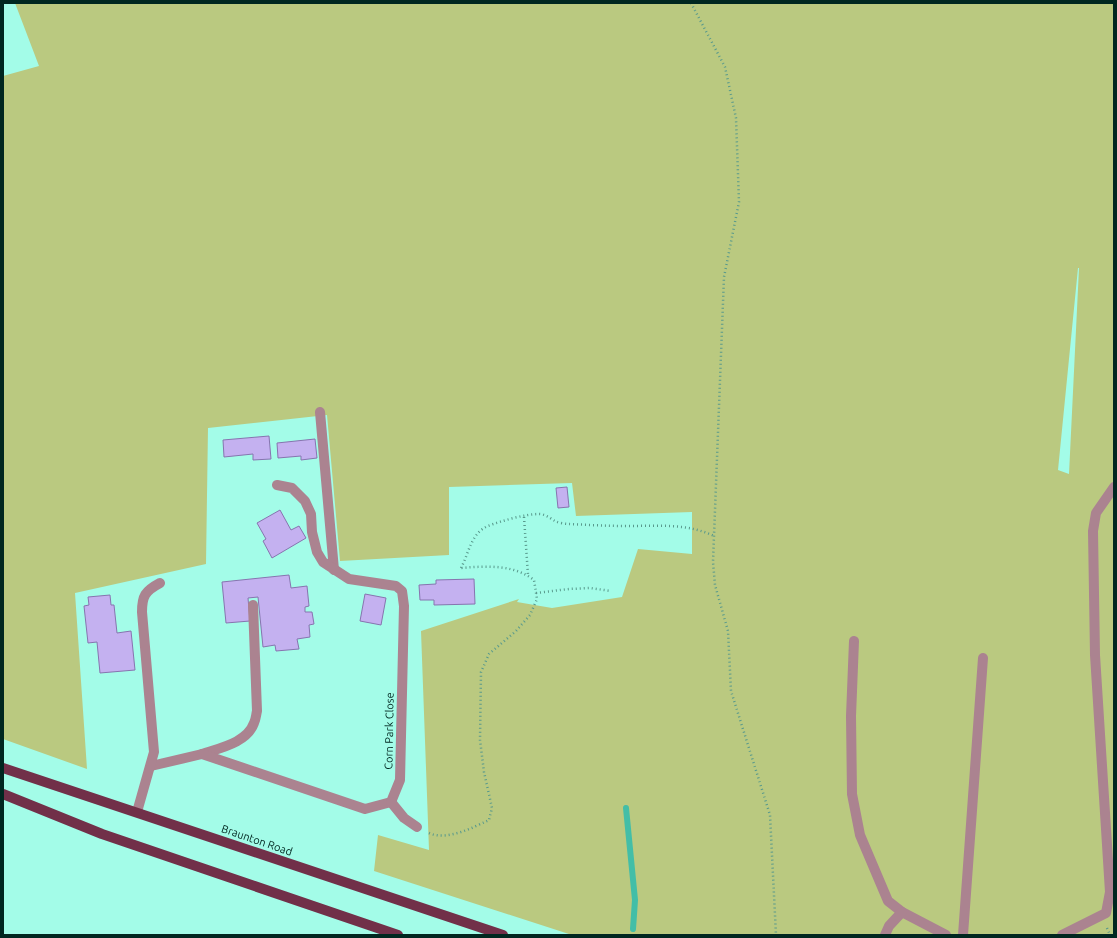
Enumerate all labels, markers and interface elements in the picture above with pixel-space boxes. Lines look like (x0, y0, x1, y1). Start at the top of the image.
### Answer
street label: Corn Park Close (382, 692, 396, 770)
street label: Braunton Road (220, 822, 294, 858)

